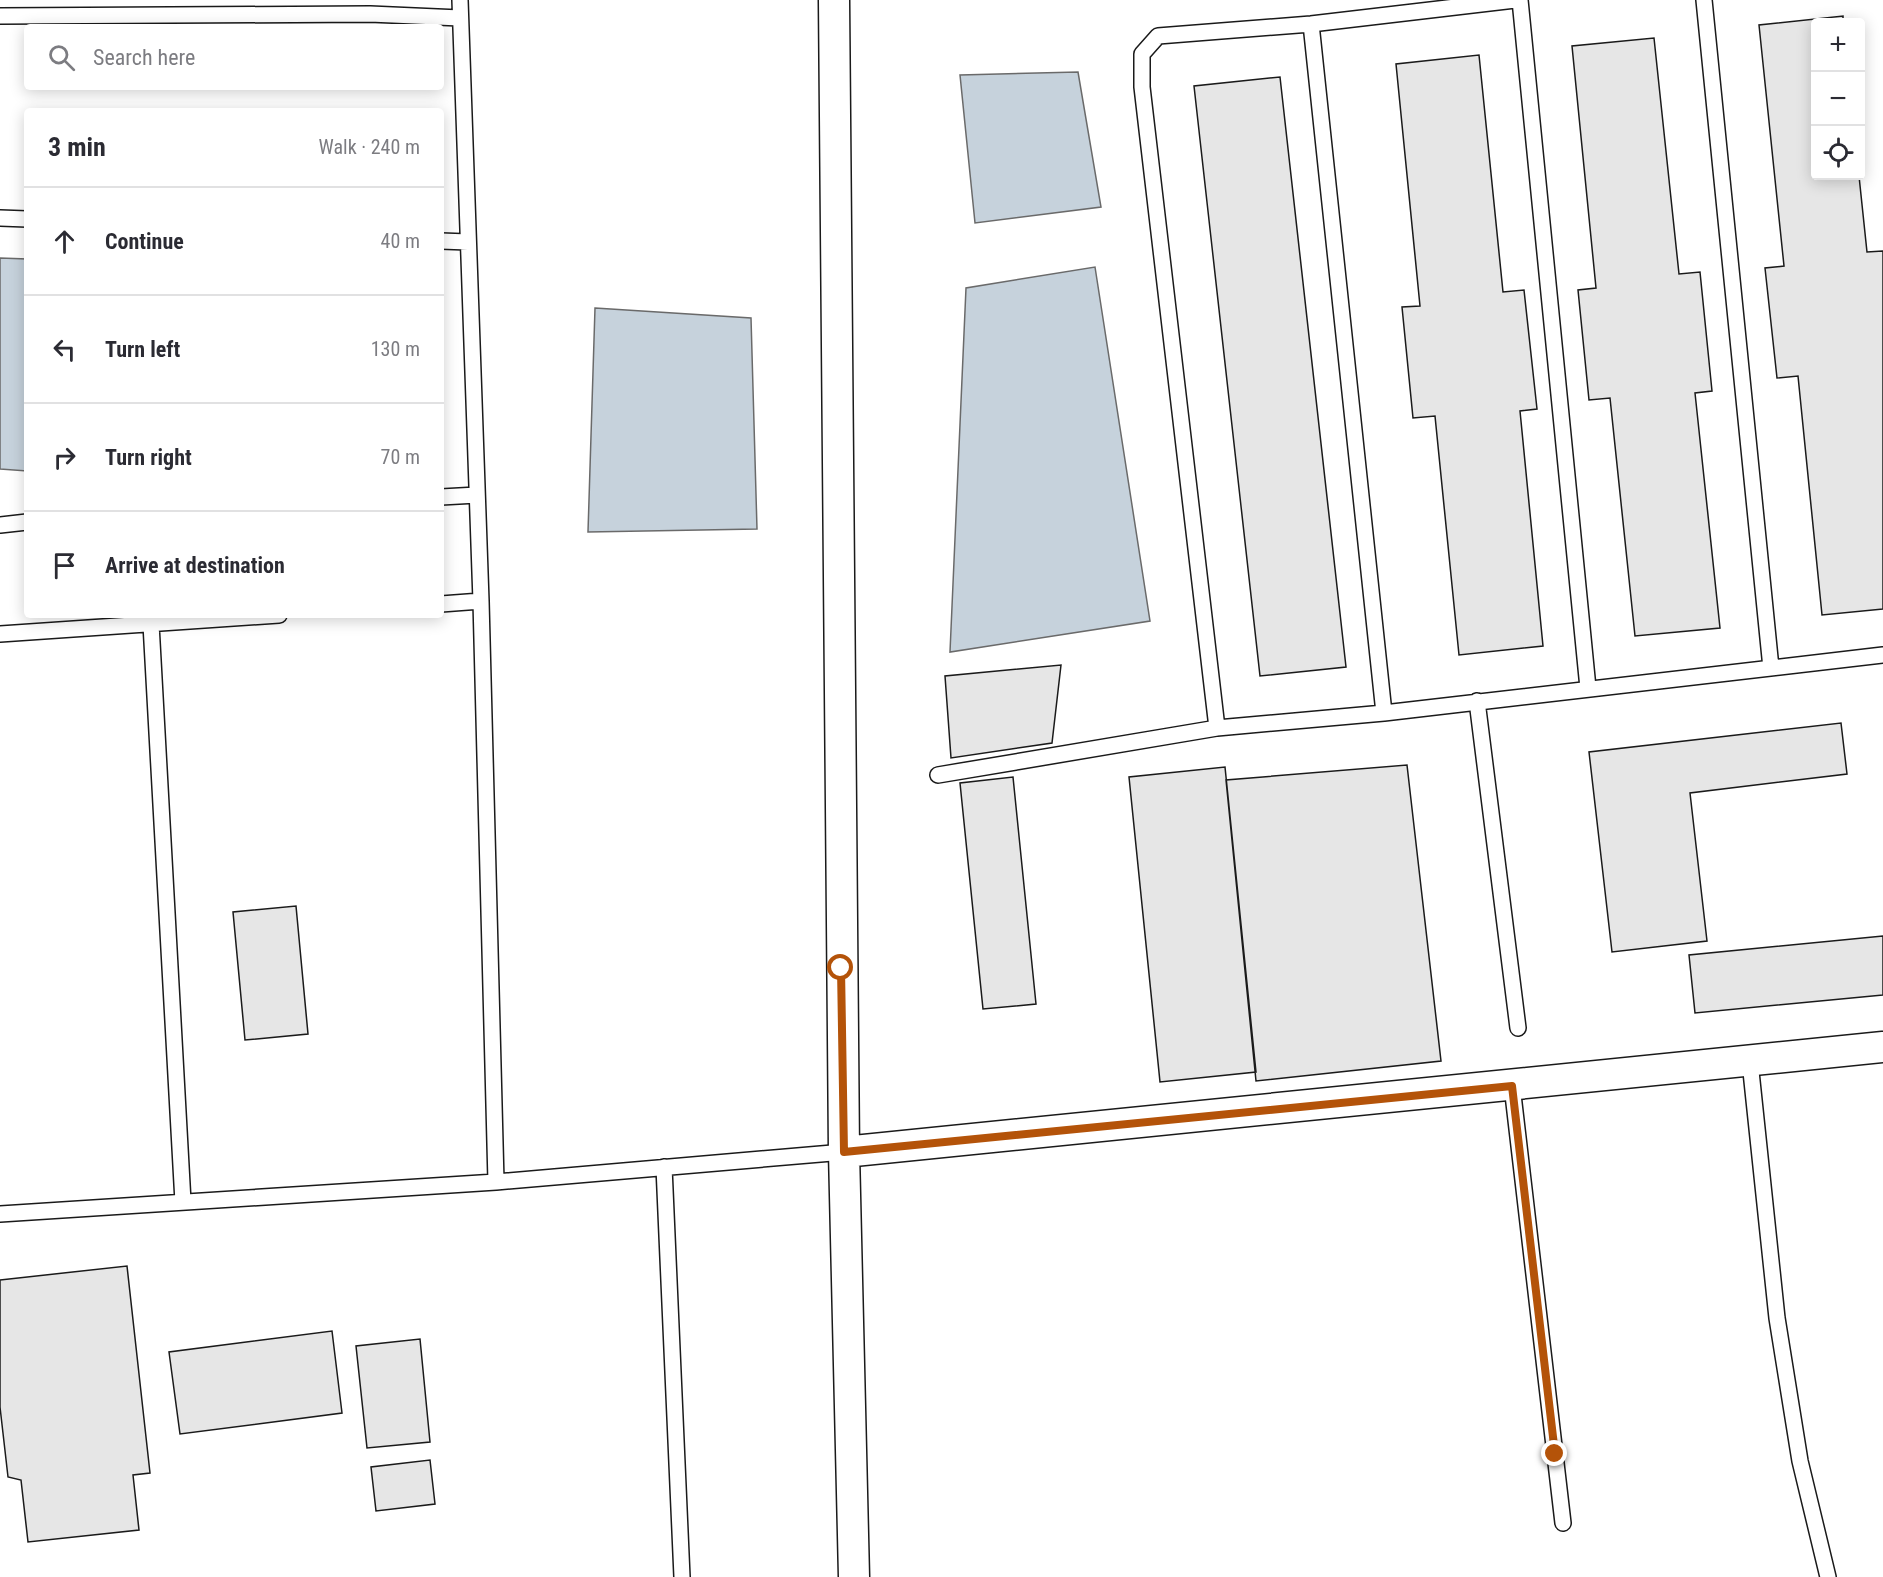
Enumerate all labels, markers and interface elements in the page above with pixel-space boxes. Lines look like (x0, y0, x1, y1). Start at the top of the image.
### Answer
map controls (1811, 18, 1865, 180)
button: + (1811, 18, 1865, 72)
search box (24, 24, 444, 90)
icon: search (45, 41, 78, 74)
text: Search here (93, 45, 195, 70)
button: − (1811, 72, 1865, 126)
button: locate (1811, 126, 1865, 180)
text: 3 min (48, 132, 106, 162)
text: Walk · 240 m (319, 135, 420, 159)
icon: ahead (48, 225, 81, 258)
text: Continue (105, 229, 184, 254)
text: 40 m (381, 229, 420, 253)
icon: left (48, 333, 81, 366)
text: Turn left (105, 337, 180, 362)
text: 130 m (371, 337, 420, 361)
icon: right (48, 441, 81, 474)
text: Turn right (105, 445, 192, 470)
text: 70 m (381, 445, 420, 469)
icon: arrive (48, 549, 81, 582)
text: Arrive at destination (105, 553, 285, 578)
route start (827, 954, 853, 980)
route end (1541, 1440, 1567, 1466)

